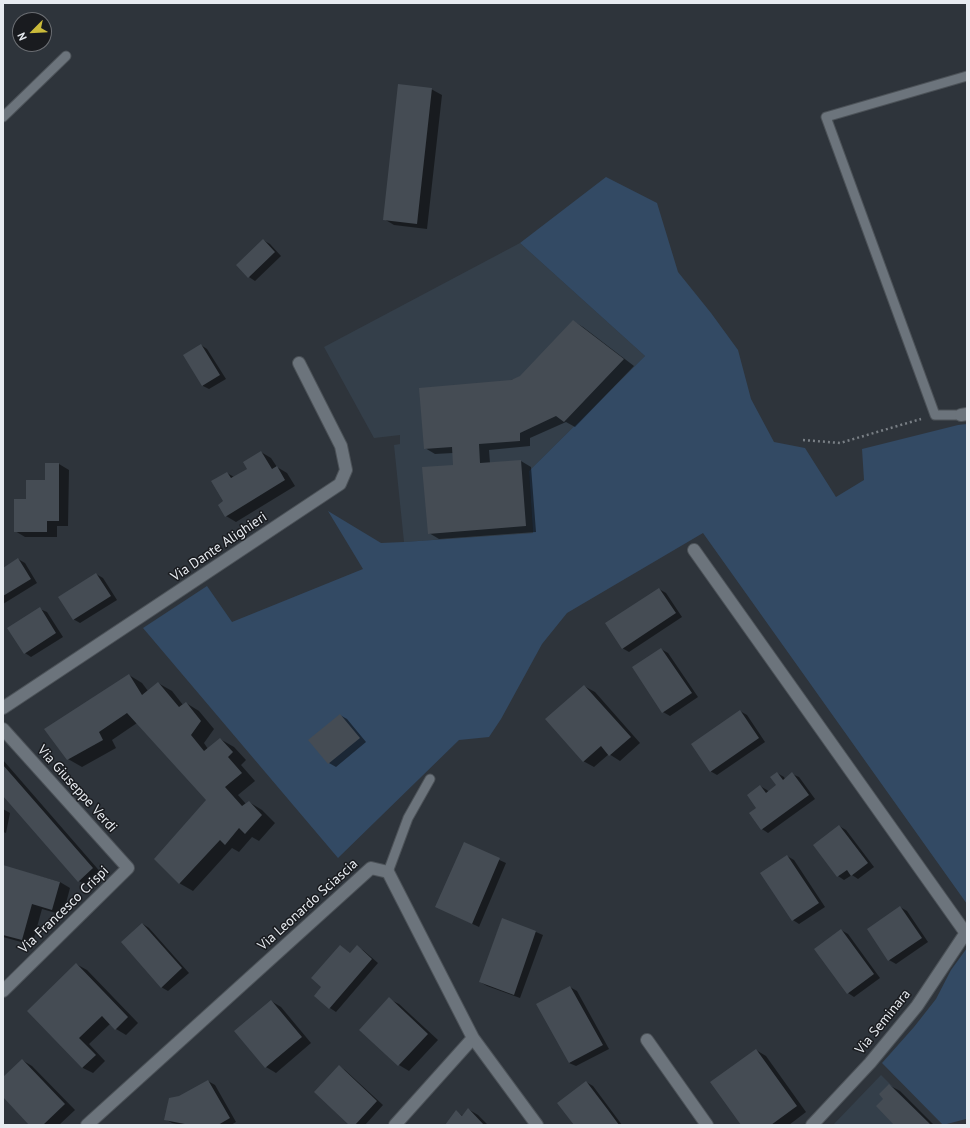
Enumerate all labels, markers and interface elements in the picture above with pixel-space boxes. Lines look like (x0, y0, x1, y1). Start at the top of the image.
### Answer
north arrow (12, 12, 52, 52)
text: N (14, 30, 30, 43)
street label: Via Dante Alighieri (168, 509, 270, 585)
street label: Via Giuseppe Verdi (33, 742, 121, 836)
street label: Via Leonardo Sciascia (255, 856, 361, 954)
street label: Via Francesco Crispi (15, 863, 113, 957)
street label: Via Seminara (852, 986, 914, 1058)

